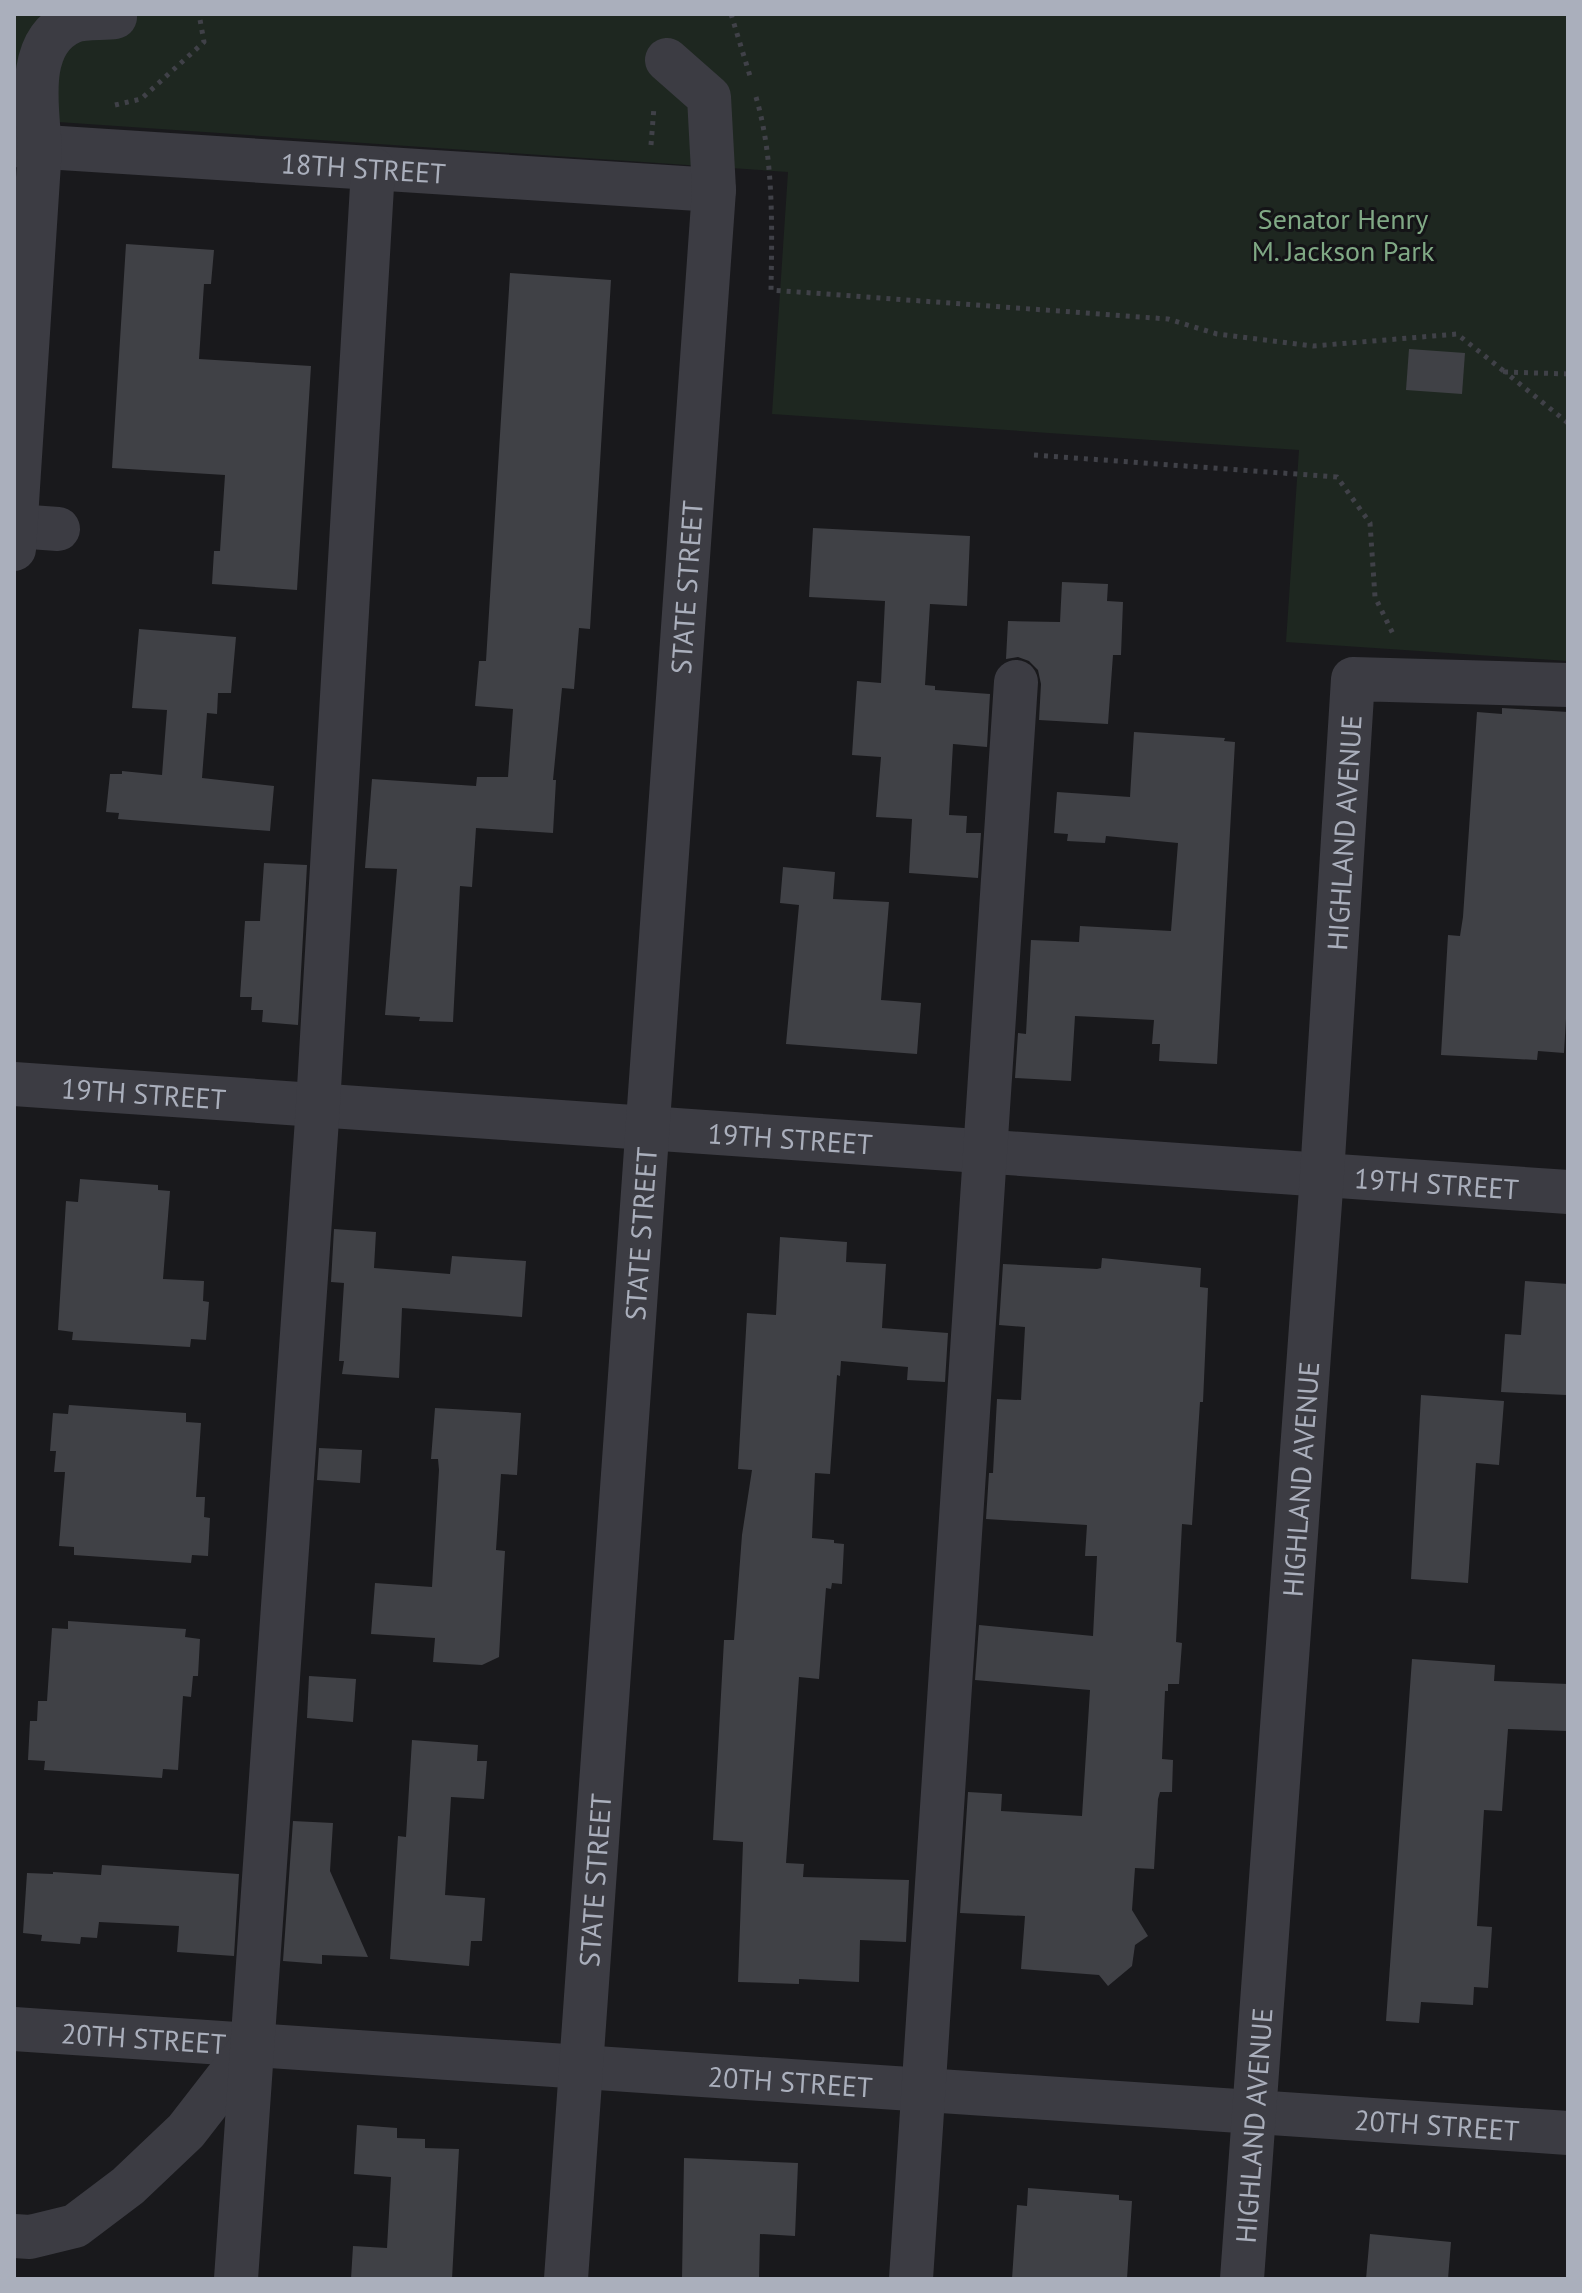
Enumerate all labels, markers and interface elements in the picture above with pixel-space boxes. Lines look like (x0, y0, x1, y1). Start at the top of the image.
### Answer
street label: 18TH STREET (280, 144, 447, 191)
park label: Senator Henry M. Jackson Park (1252, 200, 1435, 269)
street label: STATE STREET (661, 499, 710, 675)
street label: HIGHLAND AVENUE (1318, 714, 1369, 951)
street label: 19TH STREET (60, 1069, 228, 1117)
street label: 19TH STREET (707, 1114, 874, 1162)
street label: STATE STREET (615, 1145, 665, 1322)
street label: 19TH STREET (1353, 1159, 1521, 1207)
street label: HIGHLAND AVENUE (1273, 1360, 1327, 1598)
street label: STATE STREET (570, 1792, 619, 1968)
street label: HIGHLAND AVENUE (1226, 2006, 1280, 2244)
street label: 20TH STREET (60, 2014, 228, 2062)
street label: 20TH STREET (707, 2057, 874, 2105)
street label: 20TH STREET (1353, 2100, 1521, 2148)

